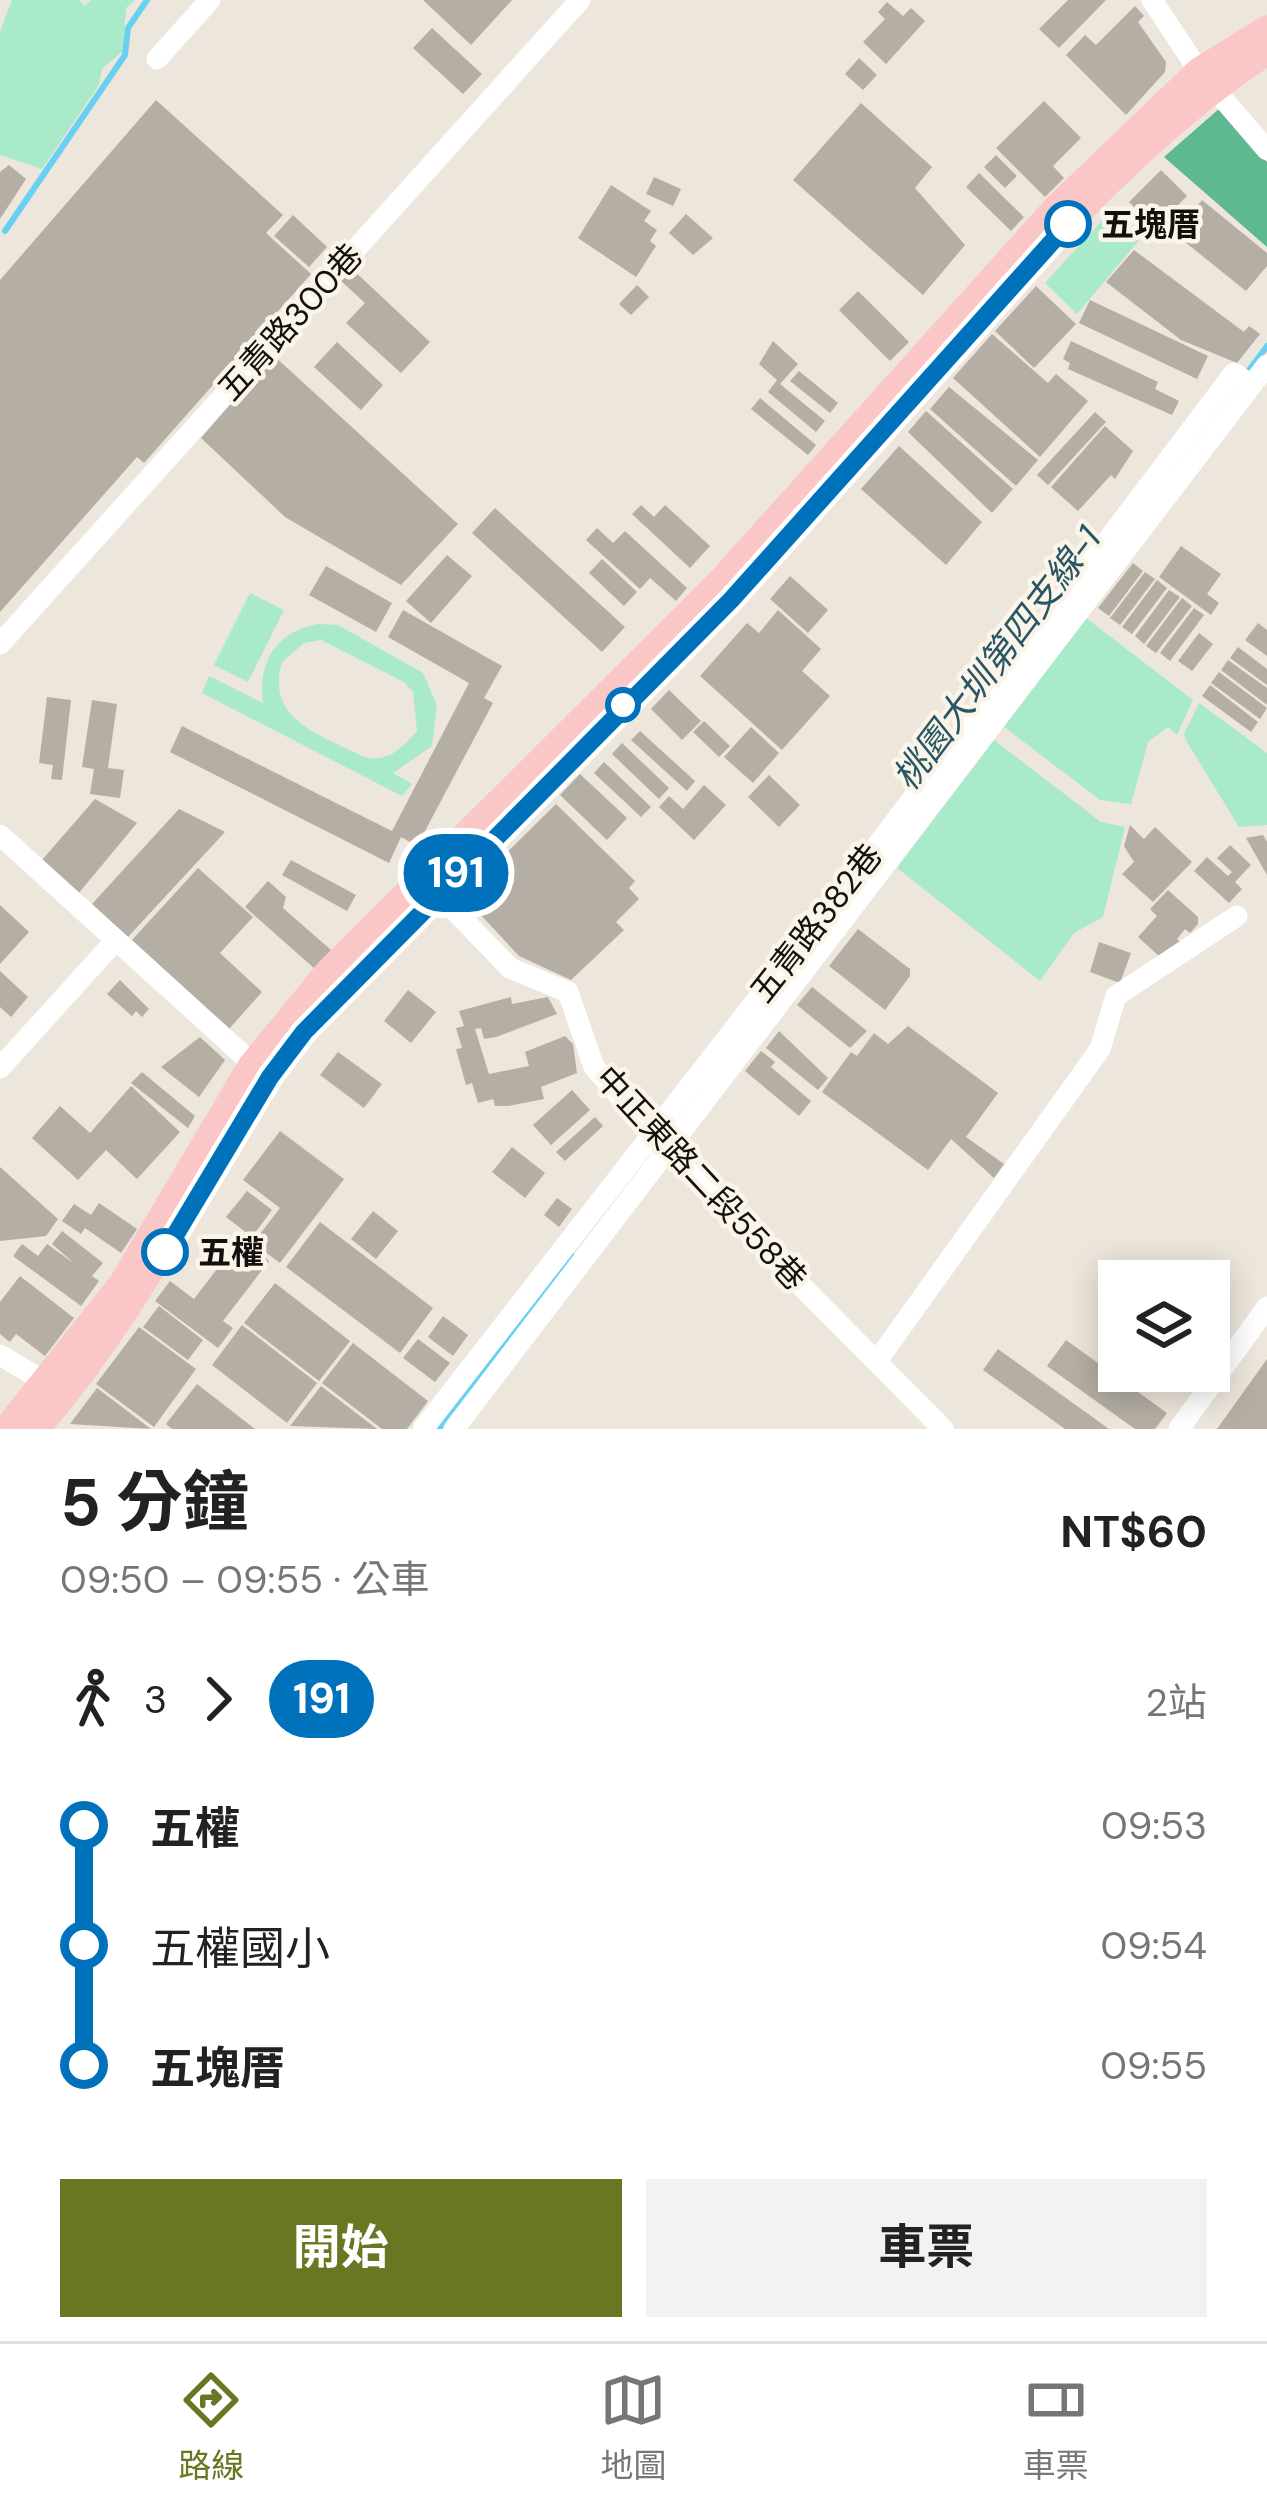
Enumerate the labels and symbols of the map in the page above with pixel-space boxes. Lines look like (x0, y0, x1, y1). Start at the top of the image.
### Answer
marker: 五塊厝 (1046, 202, 1090, 246)
place label: 五塊厝 (1101, 203, 1200, 246)
street label: 五青路300巷 (208, 235, 372, 409)
water label: 桃園大圳第四支線-1 (883, 516, 1112, 799)
unlabelled marker (607, 689, 639, 721)
line badge: 191 (387, 834, 525, 912)
street label: 五青路382巷 (741, 835, 891, 1011)
street label: 中正東路二段558巷 (586, 1057, 816, 1299)
marker: 五權 (143, 1230, 187, 1274)
place label: 五權 (198, 1231, 264, 1274)

